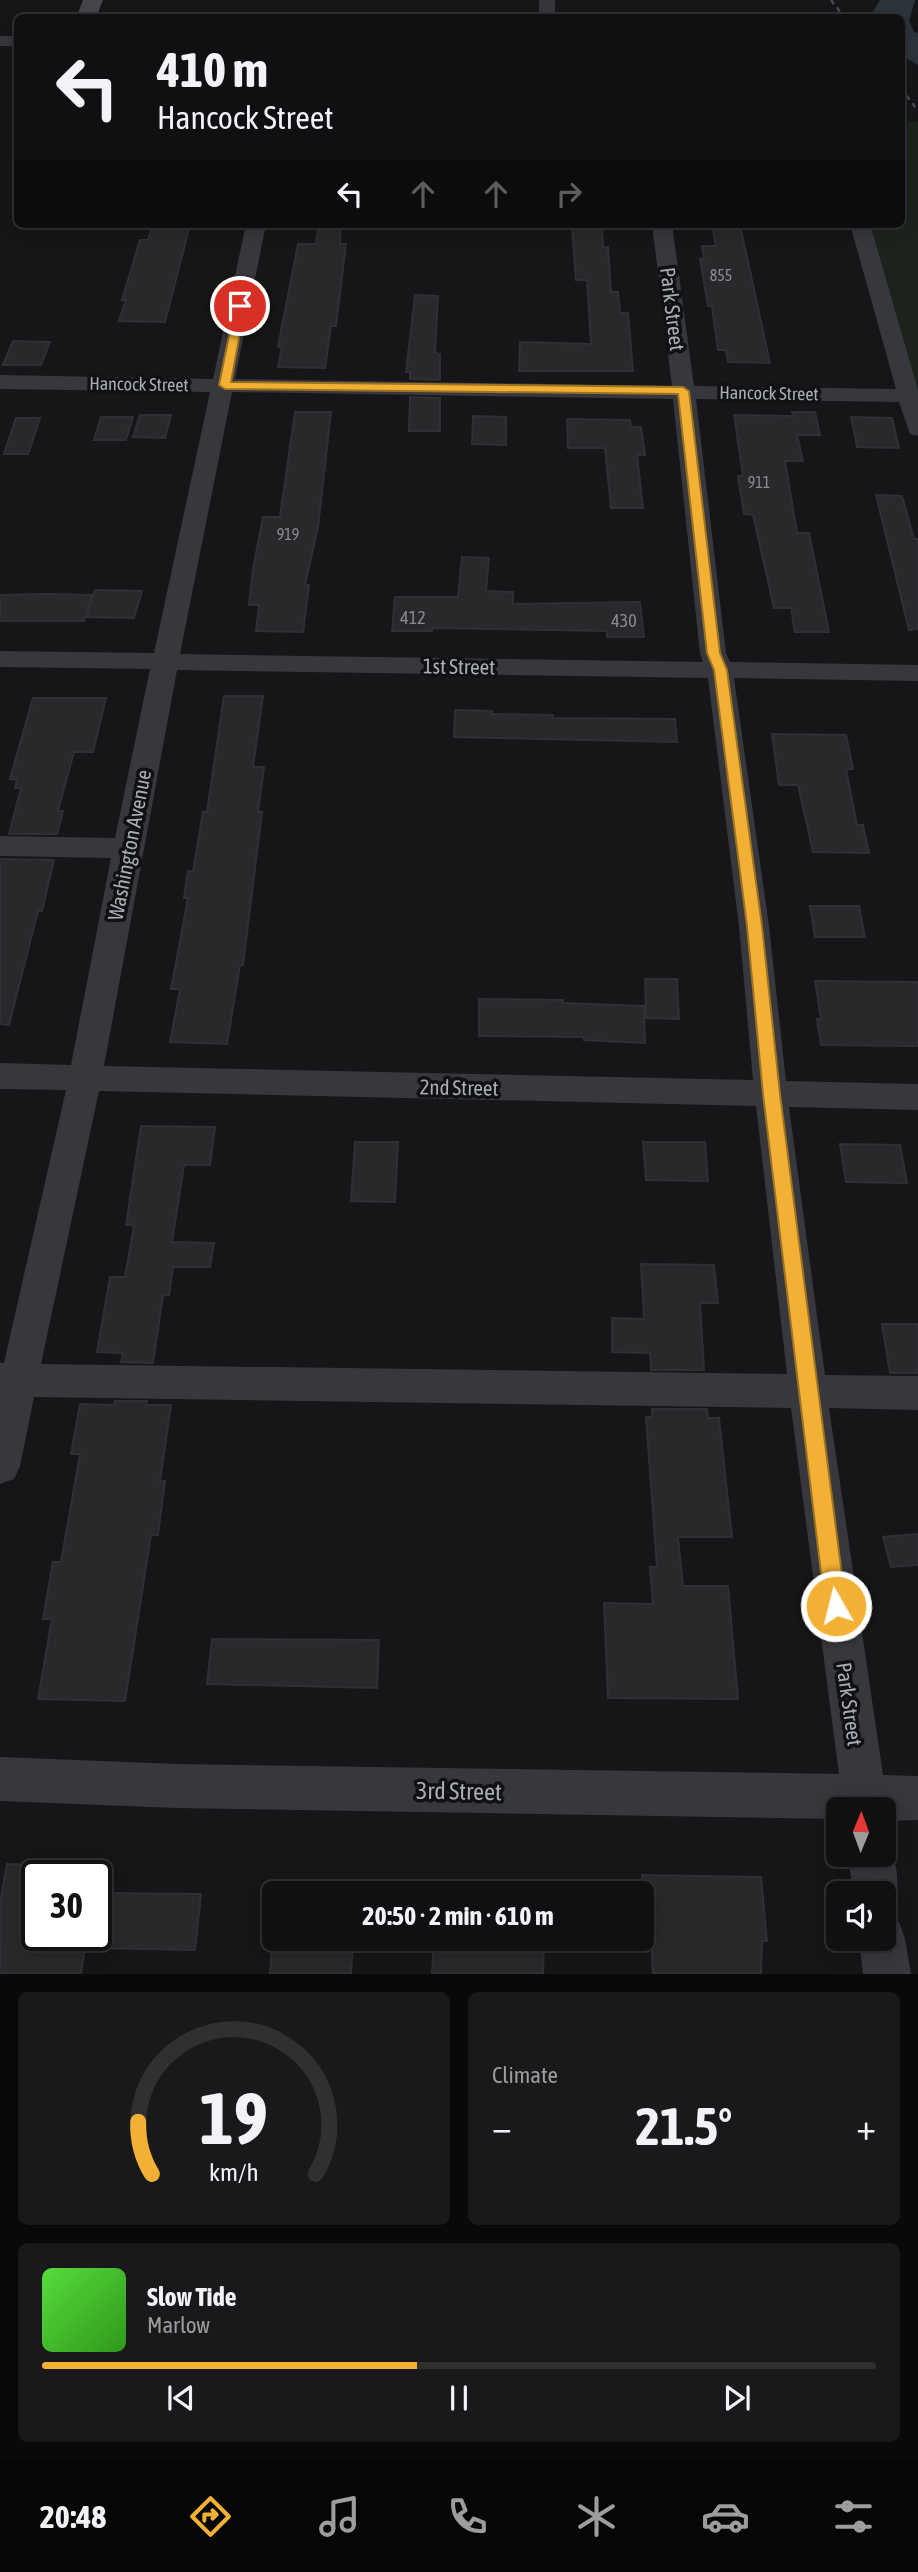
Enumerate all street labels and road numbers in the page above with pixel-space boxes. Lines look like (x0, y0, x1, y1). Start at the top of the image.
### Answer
street label: Park Street (656, 266, 690, 352)
street label: Hancock Street (89, 373, 189, 395)
street label: Hancock Street (719, 382, 819, 404)
street label: 1st Street (423, 653, 495, 679)
street label: Washington Avenue (103, 768, 155, 922)
street label: 2nd Street (419, 1074, 499, 1100)
street label: Park Street (832, 1661, 868, 1747)
street label: 3rd Street (416, 1777, 502, 1805)

